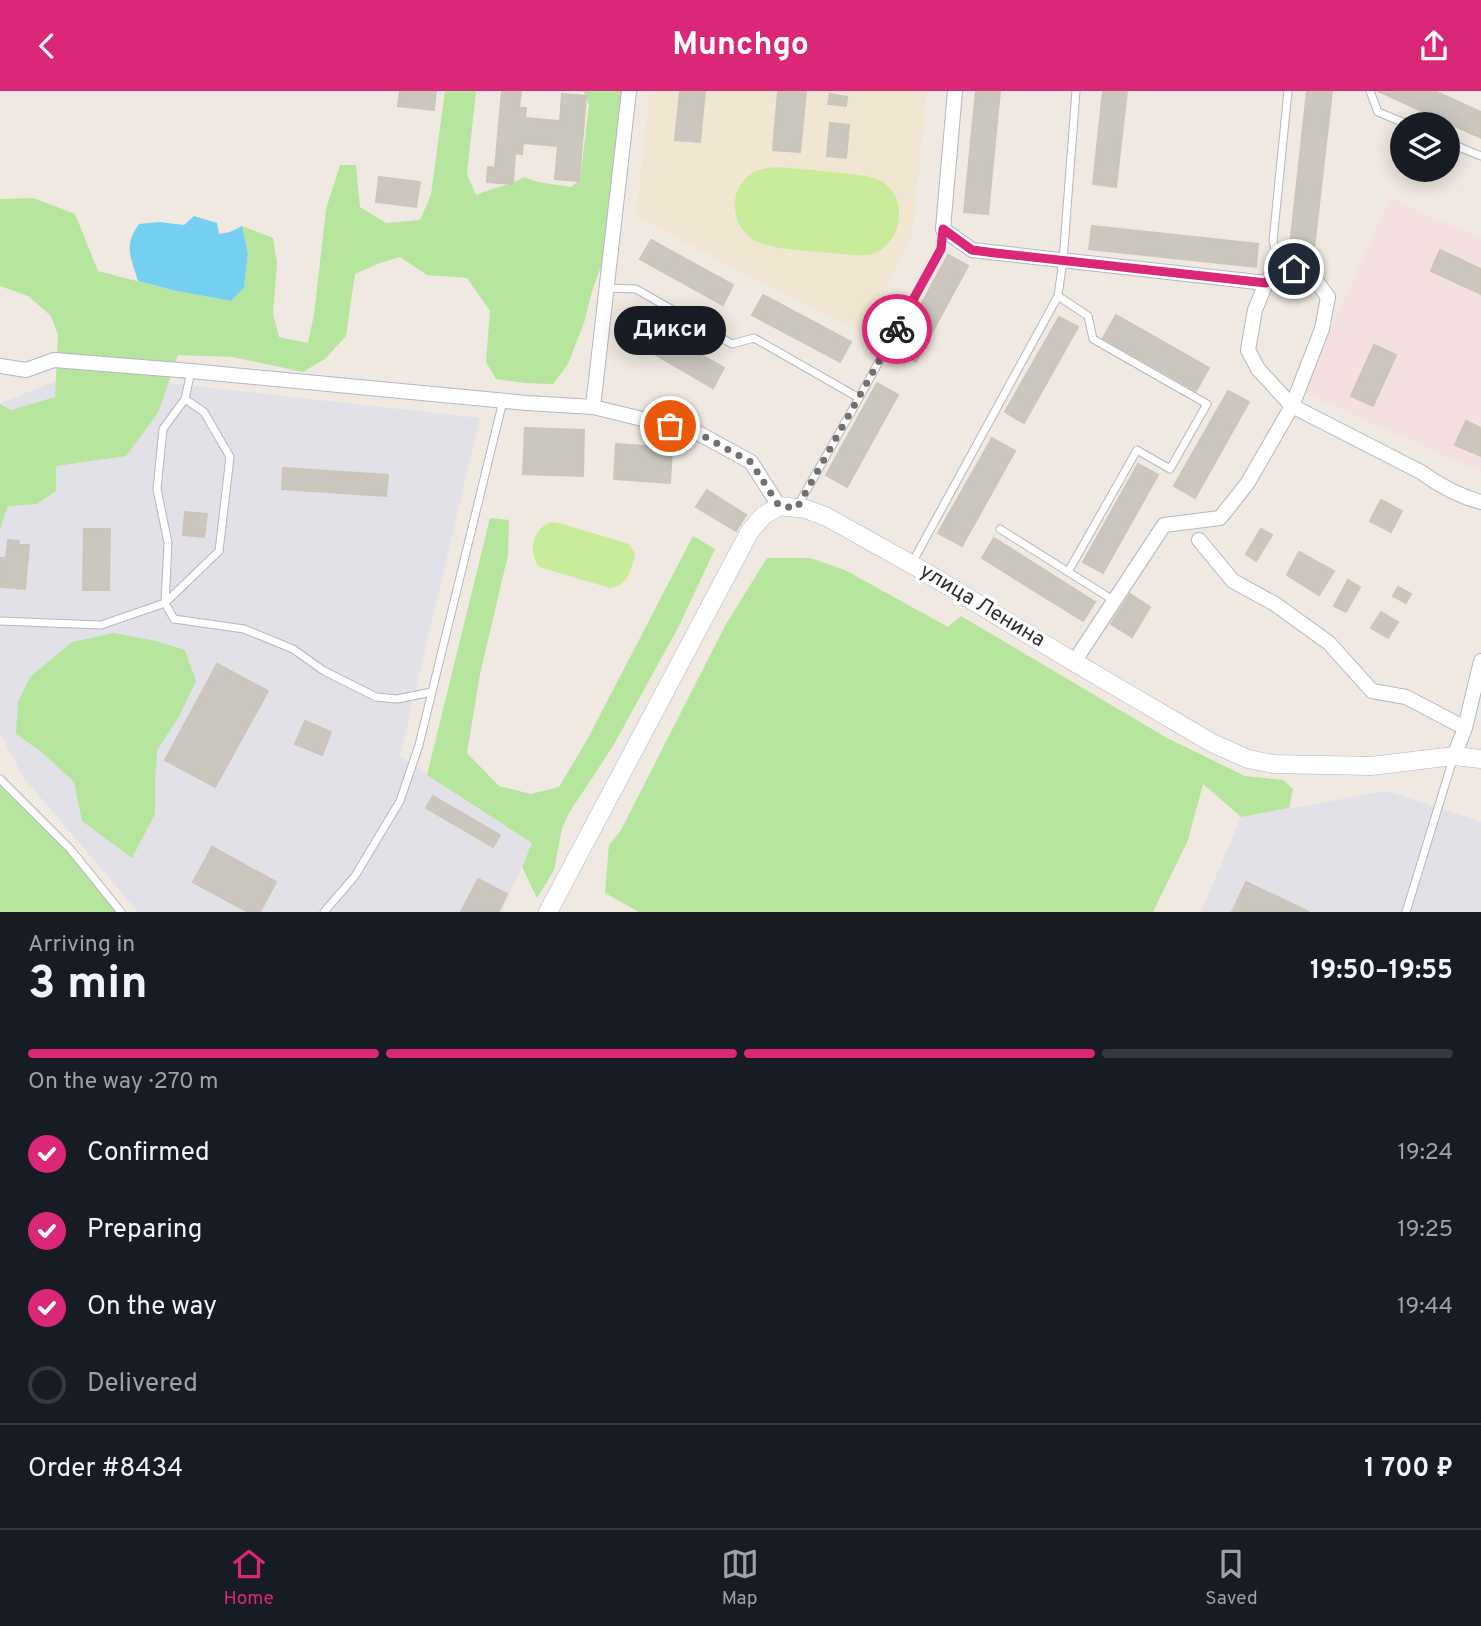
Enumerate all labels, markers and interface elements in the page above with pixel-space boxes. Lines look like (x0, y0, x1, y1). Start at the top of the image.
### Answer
text: Munchgo (672, 26, 809, 66)
icon: back (28, 27, 66, 65)
icon: share (1415, 27, 1453, 65)
map controls (1390, 112, 1460, 182)
button: layers (1390, 112, 1460, 182)
pin (1264, 239, 1324, 299)
icon: home (1275, 250, 1313, 288)
courier (862, 294, 932, 364)
callout: Дикси (614, 307, 726, 356)
icon: bike (878, 310, 916, 348)
text: Дикси (633, 316, 707, 345)
pin (640, 396, 700, 456)
icon: bag (651, 407, 689, 445)
street label: улица Ленина (914, 558, 1050, 654)
text: Arriving in (28, 931, 135, 960)
text: 19:50–19:55 (1310, 955, 1453, 988)
text: 3 min (28, 956, 148, 1015)
text: On the way · 270 m (28, 1068, 219, 1097)
icon: check (28, 1135, 66, 1173)
text: Confirmed (87, 1137, 210, 1170)
text: 19:24 (1397, 1139, 1453, 1168)
icon: check (28, 1212, 66, 1250)
text: Preparing (87, 1214, 202, 1247)
text: 19:25 (1397, 1216, 1453, 1245)
icon: check (28, 1289, 66, 1327)
text: On the way (87, 1291, 217, 1324)
text: 19:44 (1397, 1293, 1453, 1322)
text: Delivered (87, 1368, 198, 1401)
text: Order #8434 (28, 1453, 183, 1486)
text: 1 700 ₽ (1364, 1453, 1453, 1486)
tab: Home (223, 1545, 274, 1611)
tab: Map (721, 1545, 759, 1611)
tab: Saved (1205, 1545, 1258, 1611)

